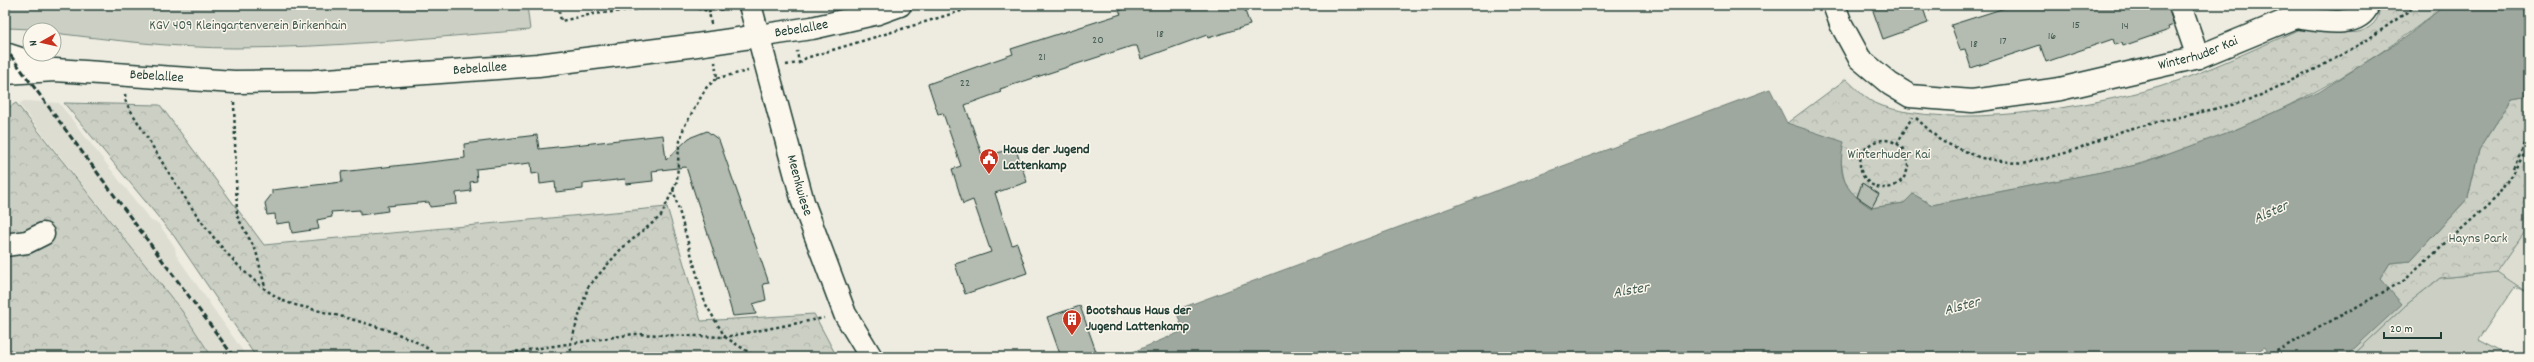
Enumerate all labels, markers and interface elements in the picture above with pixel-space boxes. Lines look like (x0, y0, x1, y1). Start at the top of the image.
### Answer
street label: Bebelallee (773, 15, 830, 43)
park label: KGV 409 Kleingartenverein Birkenhain (149, 16, 347, 36)
house number: 15 (2072, 17, 2080, 34)
house number: 14 (2121, 18, 2129, 35)
north arrow (22, 22, 62, 62)
house number: 18 (1156, 26, 1164, 43)
house number: 16 (2048, 28, 2056, 45)
street label: Winterhuder Kai (2156, 31, 2241, 76)
house number: 20 (1092, 32, 1104, 49)
house number: 17 (1999, 33, 2007, 50)
house number: 18 (1970, 36, 1978, 53)
text: N (26, 39, 42, 47)
house number: 21 (1038, 49, 1046, 66)
street label: Bebelallee (452, 57, 508, 81)
street label: Bebelallee (129, 65, 184, 89)
house number: 22 (960, 75, 970, 92)
place label: Haus der Jugend Lattenkamp (1003, 140, 1090, 176)
park label: Winterhuder Kai (1848, 145, 1931, 165)
public building icon: Haus der Jugend Lattenkamp (978, 147, 1000, 175)
street label: Meenkwiese (781, 153, 817, 219)
water label: Alster (2250, 195, 2293, 230)
park label: Hayns Park (2449, 229, 2508, 249)
water label: Alster (1612, 277, 1652, 305)
water label: Alster (1942, 291, 1984, 322)
place label: Bootshaus Haus der Jugend Lattenkamp (1086, 301, 1192, 337)
building icon: Bootshaus Haus der Jugend Lattenkamp (1061, 308, 1083, 336)
scale bar (2384, 314, 2441, 340)
text: 20 m (2390, 321, 2413, 338)

